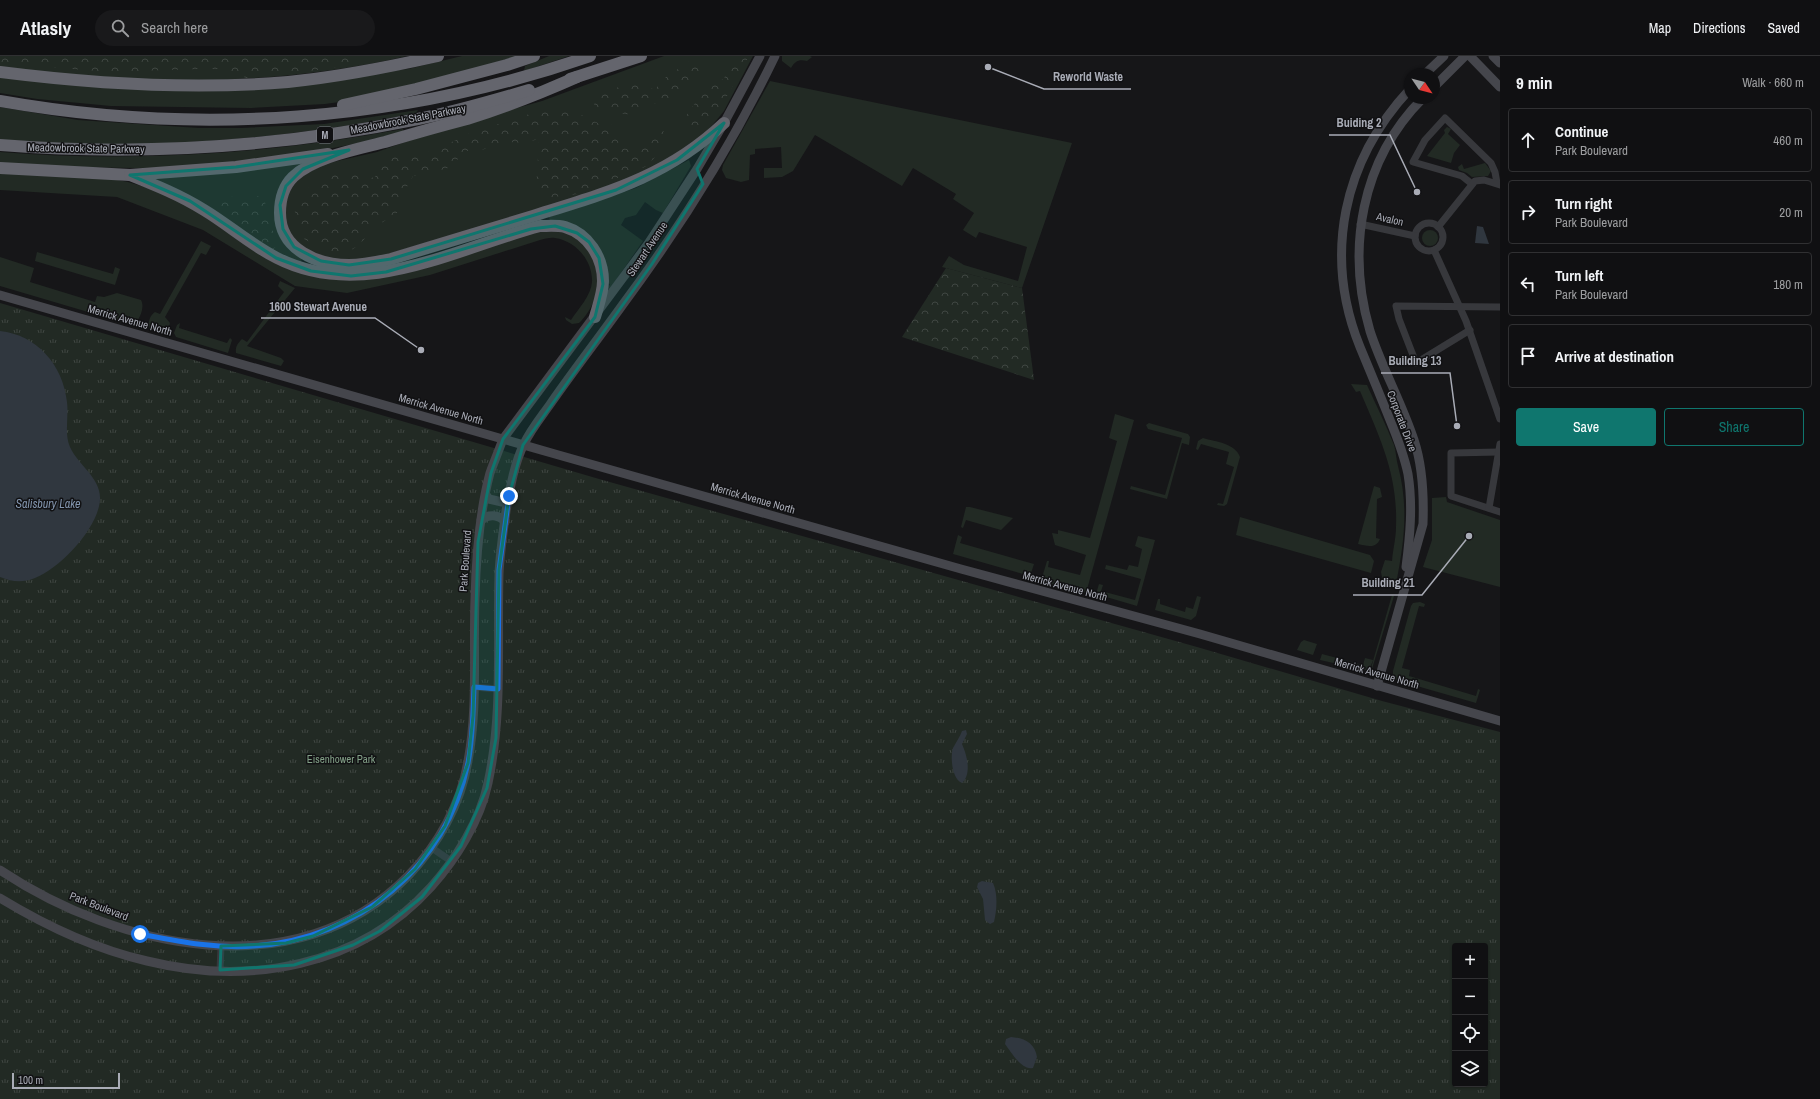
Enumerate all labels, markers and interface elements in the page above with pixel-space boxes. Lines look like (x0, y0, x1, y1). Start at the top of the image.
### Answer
search box (95, 10, 375, 46)
text: Atlasly (20, 15, 71, 41)
icon: search (109, 17, 131, 39)
text: Search here (141, 17, 208, 38)
text: Map (1649, 19, 1671, 37)
text: Directions (1693, 19, 1745, 37)
text: Saved (1767, 19, 1800, 37)
callout: Reworld Waste (1044, 65, 1131, 89)
north arrow (1404, 68, 1440, 104)
text: Reworld Waste (1053, 69, 1124, 85)
text: 9 min (1516, 71, 1552, 94)
text: Walk · 660 m (1742, 74, 1804, 91)
street label: Meadowbrook State Parkway (349, 101, 467, 137)
callout: Buiding 2 (1329, 111, 1390, 135)
text: Buiding 2 (1337, 115, 1382, 131)
text: Continue (1555, 121, 1608, 142)
road number: M (317, 127, 333, 143)
icon: ahead (1517, 129, 1539, 151)
text: 460 m (1773, 132, 1803, 149)
street label: Meadowbrook State Parkway (27, 140, 145, 156)
text: Park Boulevard (1555, 142, 1628, 159)
text: Turn right (1555, 193, 1612, 214)
icon: right (1517, 201, 1539, 223)
text: 20 m (1779, 204, 1803, 221)
street label: Avalon (1374, 209, 1405, 229)
text: Park Boulevard (1555, 214, 1628, 231)
street label: Stewart Avenue (624, 219, 670, 279)
text: Turn left (1555, 265, 1603, 286)
icon: left (1517, 273, 1539, 295)
text: 180 m (1773, 276, 1803, 293)
text: Park Boulevard (1555, 286, 1628, 303)
callout: 1600 Stewart Avenue (261, 294, 375, 318)
text: 1600 Stewart Avenue (269, 299, 367, 315)
street label: Merrick Avenue North (86, 301, 174, 339)
icon: arrive (1517, 345, 1539, 367)
text: Arrive at destination (1555, 346, 1674, 367)
callout: Building 13 (1381, 349, 1450, 373)
text: Building 13 (1388, 353, 1442, 369)
street label: Corporate Drive (1384, 389, 1420, 453)
street label: Merrick Avenue North (397, 390, 485, 428)
button: Save (1516, 408, 1656, 446)
button: Share (1664, 408, 1804, 446)
street label: Merrick Avenue North (709, 479, 797, 517)
route end (500, 487, 518, 505)
water label: Salisbury Lake (15, 496, 81, 512)
street label: Park Boulevard (456, 530, 474, 592)
street label: Merrick Avenue North (1021, 568, 1109, 604)
callout: Building 21 (1353, 571, 1422, 595)
text: Building 21 (1361, 575, 1415, 591)
street label: Merrick Avenue North (1333, 654, 1421, 692)
park label: Eisenhower Park (307, 752, 376, 766)
street label: Park Boulevard (68, 888, 130, 924)
route start (131, 925, 149, 943)
map controls (1452, 943, 1488, 1087)
button: + (1452, 943, 1488, 979)
button: − (1452, 979, 1488, 1015)
button: locate (1452, 1015, 1488, 1051)
button: layers (1452, 1051, 1488, 1087)
scale bar (12, 1071, 120, 1090)
text: 100 m (18, 1073, 43, 1087)

